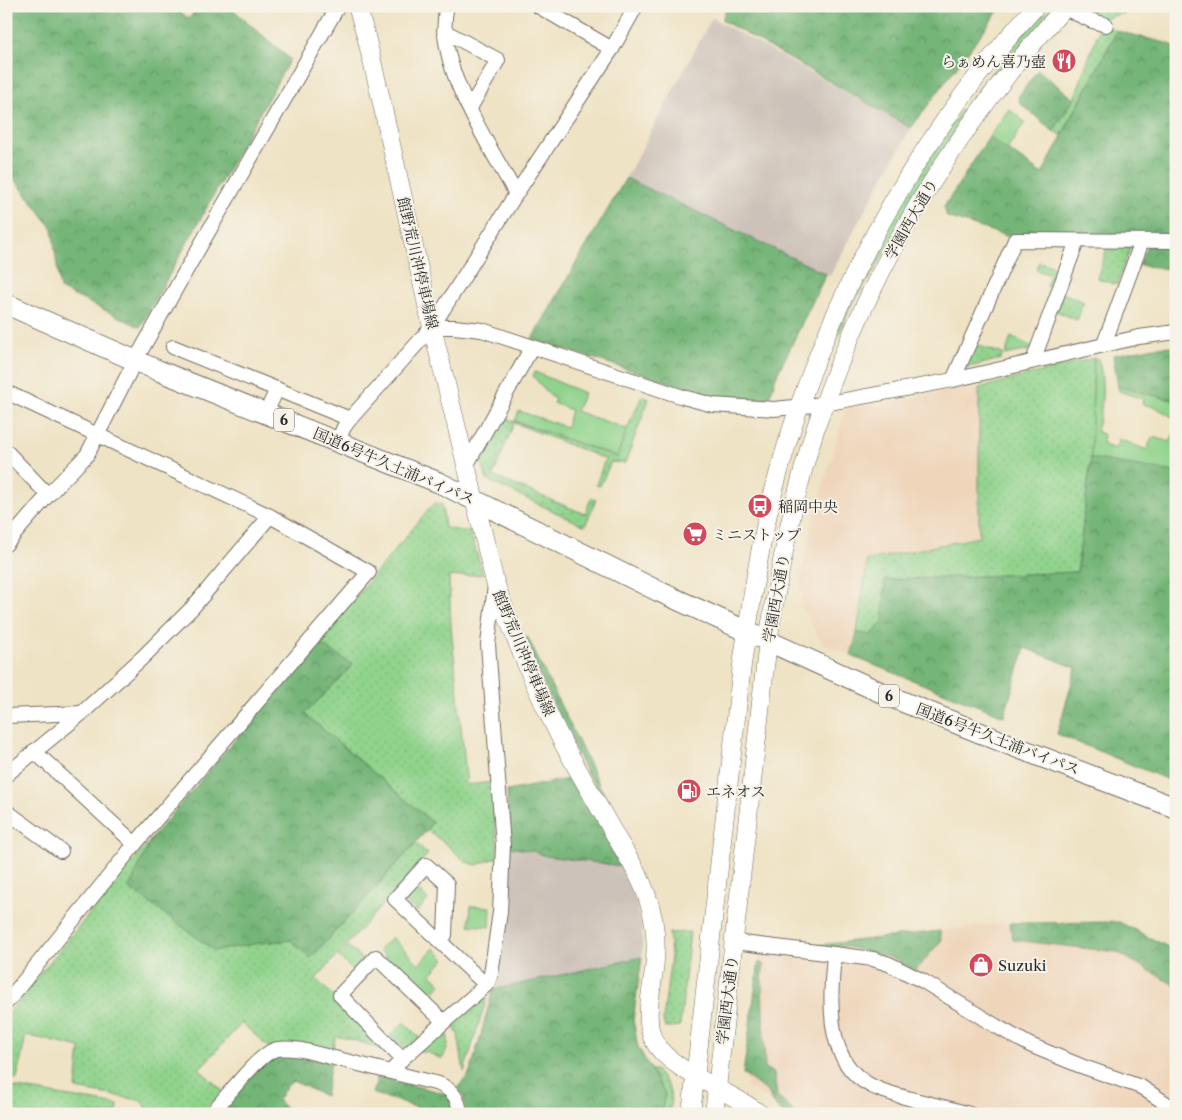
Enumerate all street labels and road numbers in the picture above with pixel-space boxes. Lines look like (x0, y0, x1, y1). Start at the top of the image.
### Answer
street label: 学園西大通り (880, 175, 942, 263)
street label: 館野荒川沖停車場線 (394, 195, 442, 331)
road number: 6 (274, 408, 294, 432)
street label: 国道6号牛久土浦バイパス (310, 423, 478, 509)
street label: 学園西大通り (759, 552, 793, 644)
street label: 館野荒川沖停車場線 (489, 587, 559, 719)
road number: 6 (879, 684, 899, 708)
street label: 国道6号牛久土浦バイパス (914, 699, 1082, 779)
street label: 学園西大通り (712, 954, 742, 1046)

